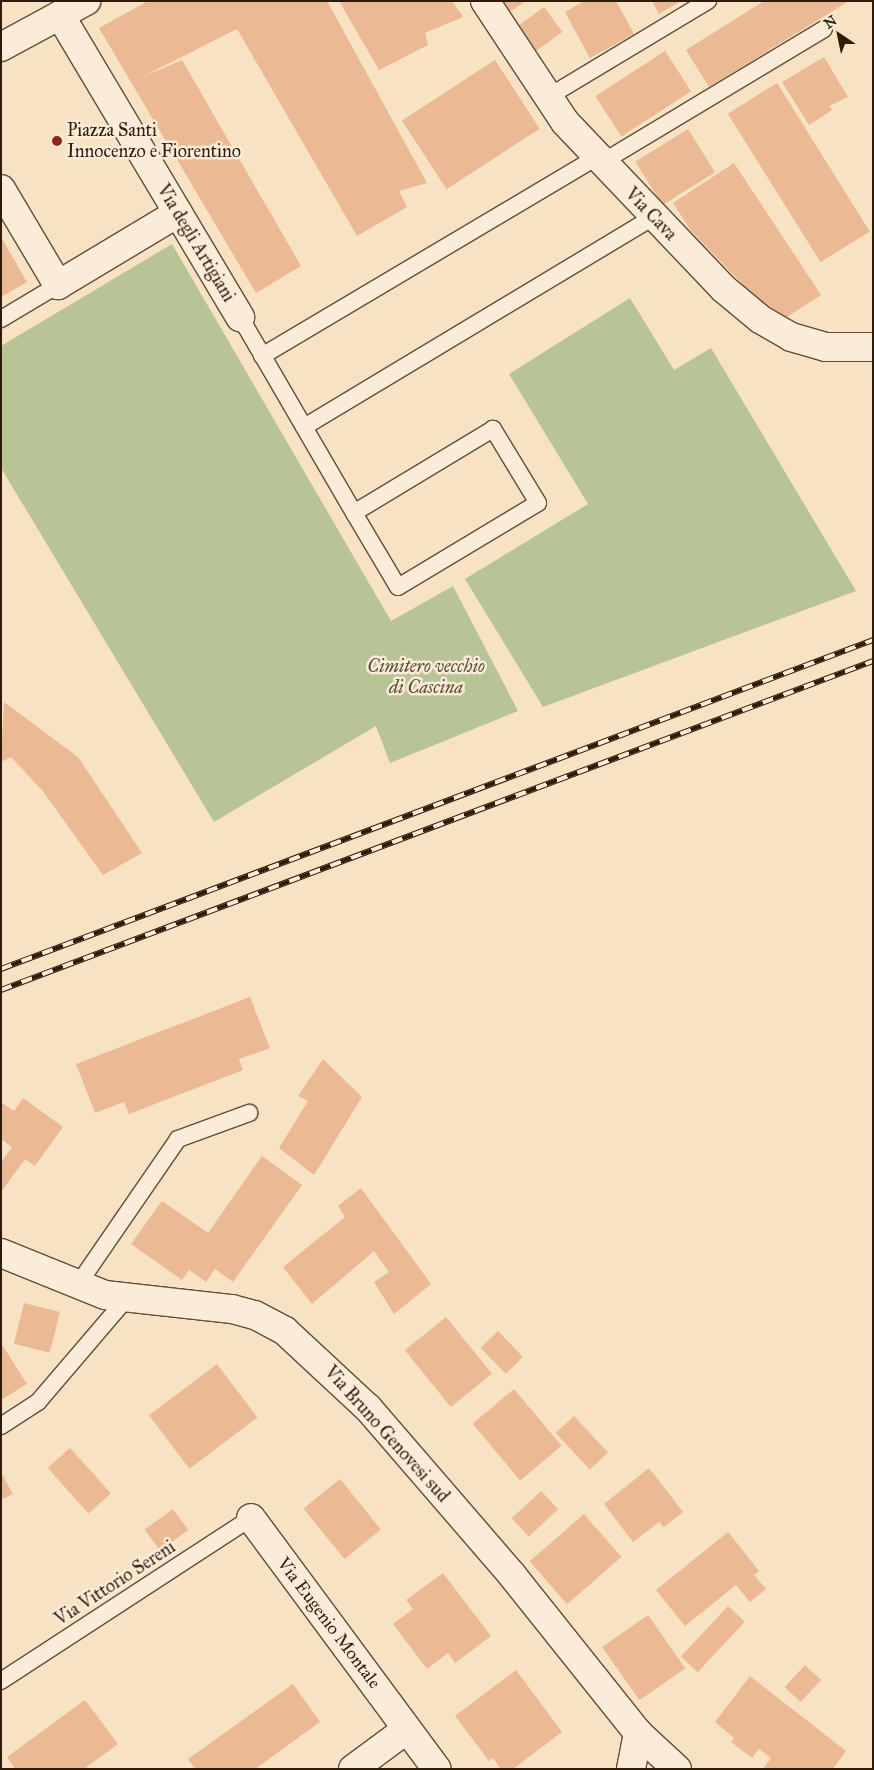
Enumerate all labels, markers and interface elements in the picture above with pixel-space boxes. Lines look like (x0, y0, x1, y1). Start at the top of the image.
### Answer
north arrow (814, 10, 864, 60)
text: N (821, 12, 840, 33)
place label: Piazza Santi Innocenzo e Fiorentino (67, 120, 241, 162)
marker: Piazza Santi Innocenzo e Fiorentino (51, 135, 63, 147)
street label: Via degli Artigiani (152, 180, 240, 306)
street label: Via Cava (621, 183, 681, 245)
park label: Cimitero vecchio di Cascina (367, 656, 485, 699)
street label: Via Bruno Genovesi sud (320, 1361, 454, 1507)
street label: Via Vittorio Sereni (51, 1536, 179, 1630)
street label: Via Eugenio Montale (273, 1553, 385, 1693)

